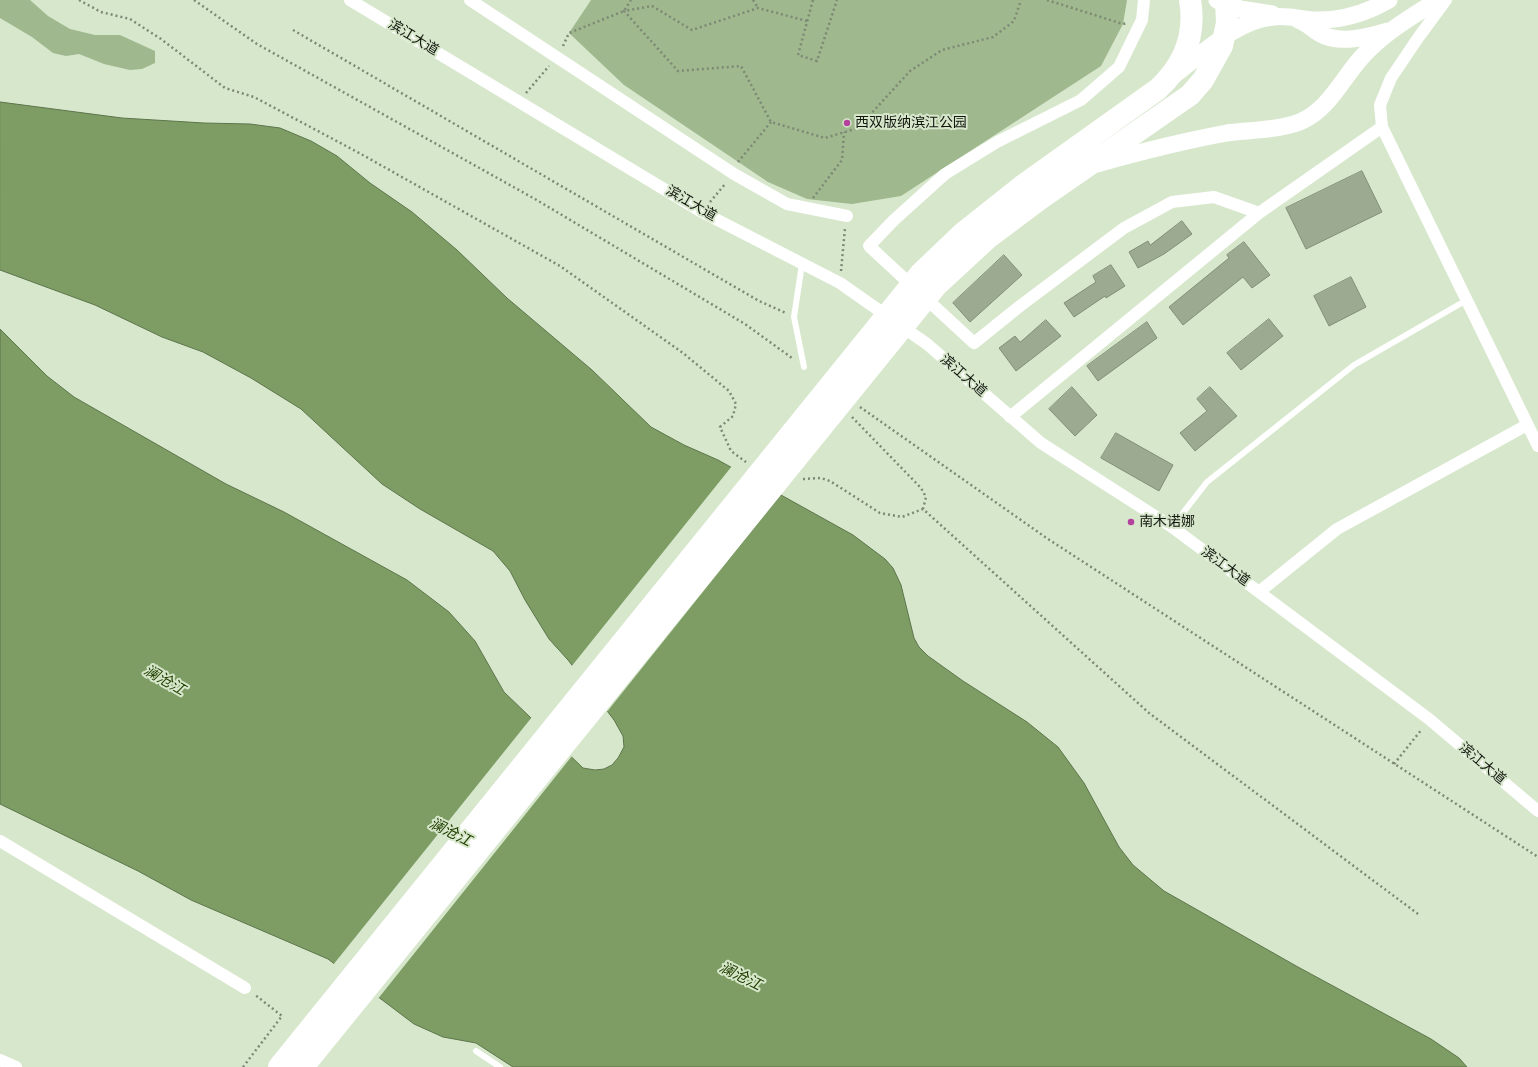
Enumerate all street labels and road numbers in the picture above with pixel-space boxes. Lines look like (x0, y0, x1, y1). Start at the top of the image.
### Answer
street label: 滨江大道 (385, 16, 441, 60)
street label: 滨江大道 (663, 183, 719, 225)
street label: 滨江大道 (936, 351, 990, 401)
street label: 滨江大道 (1197, 544, 1253, 590)
street label: 滨江大道 (1455, 740, 1509, 788)

